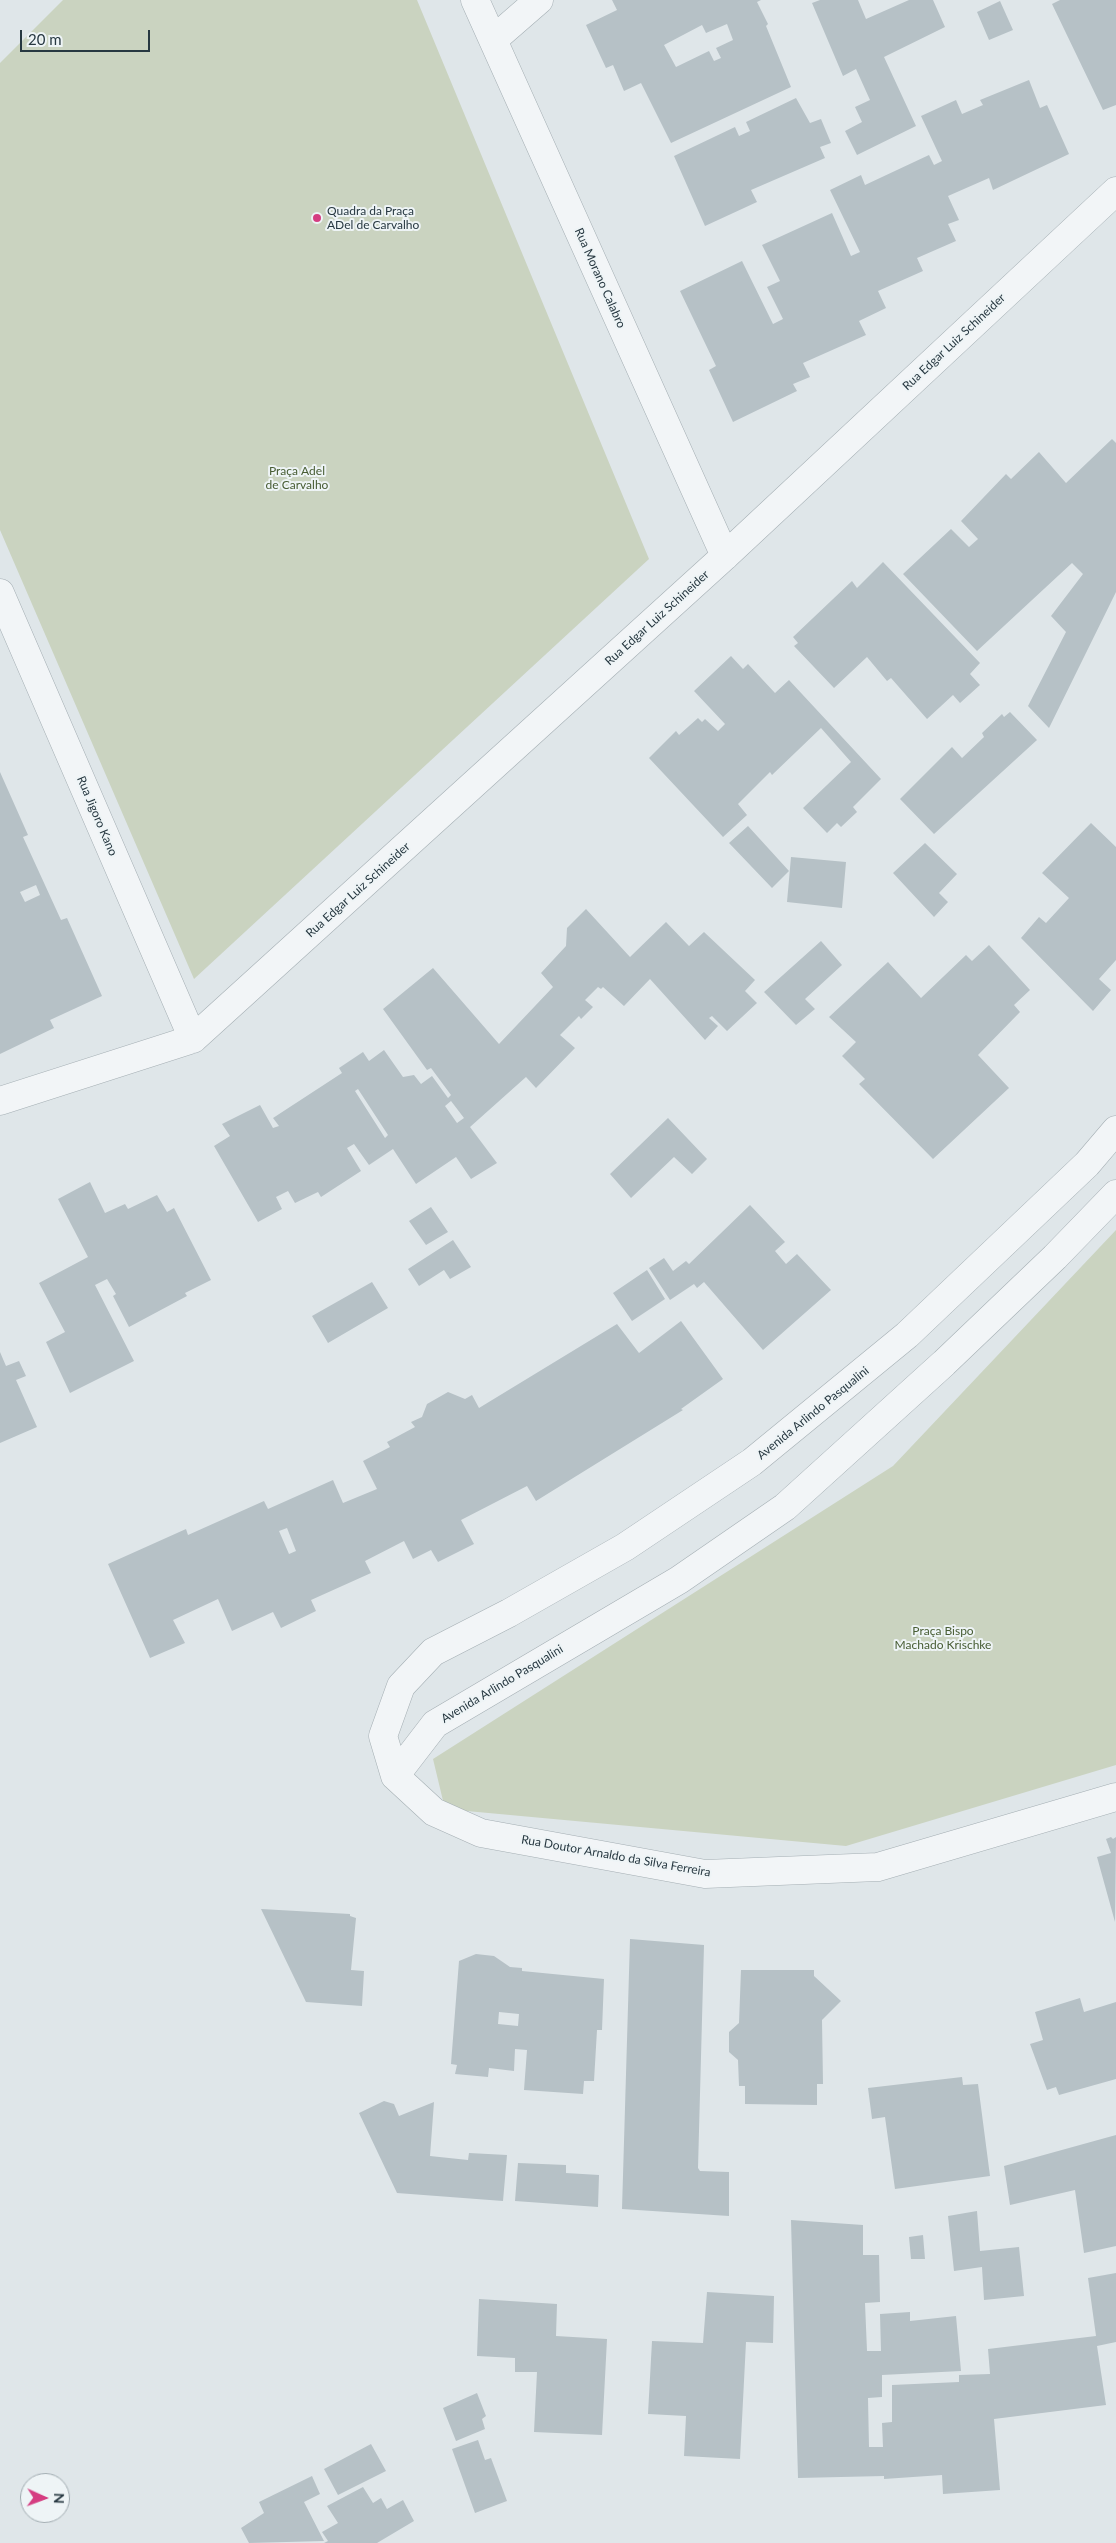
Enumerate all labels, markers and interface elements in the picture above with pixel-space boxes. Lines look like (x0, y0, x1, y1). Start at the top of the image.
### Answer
scale bar (22, 20, 152, 52)
text: 20 m (28, 30, 62, 48)
place label: Quadra da Praça ADel de Carvalho (327, 204, 419, 232)
marker: Quadra da Praça ADel de Carvalho (311, 212, 323, 224)
street label: Rua Morano Calabro (571, 226, 629, 330)
street label: Rua Edgar Luiz Schineider (900, 291, 1008, 393)
park label: Praça Adel de Carvalho (266, 464, 328, 492)
street label: Rua Edgar Luiz Schineider (602, 567, 712, 669)
street label: Rua Jigoro Kano (74, 774, 120, 858)
street label: Rua Edgar Luiz Schineider (303, 839, 413, 941)
street label: Avenida Arlindo Pasqualini (754, 1363, 872, 1463)
park label: Praça Bispo Machado Krischke (895, 1624, 991, 1652)
street label: Avenida Arlindo Pasqualini (438, 1642, 566, 1726)
street label: Rua Doutor Arnaldo da Silva Ferreira (520, 1832, 712, 1880)
north arrow (20, 2473, 70, 2523)
text: N (51, 2493, 68, 2504)

